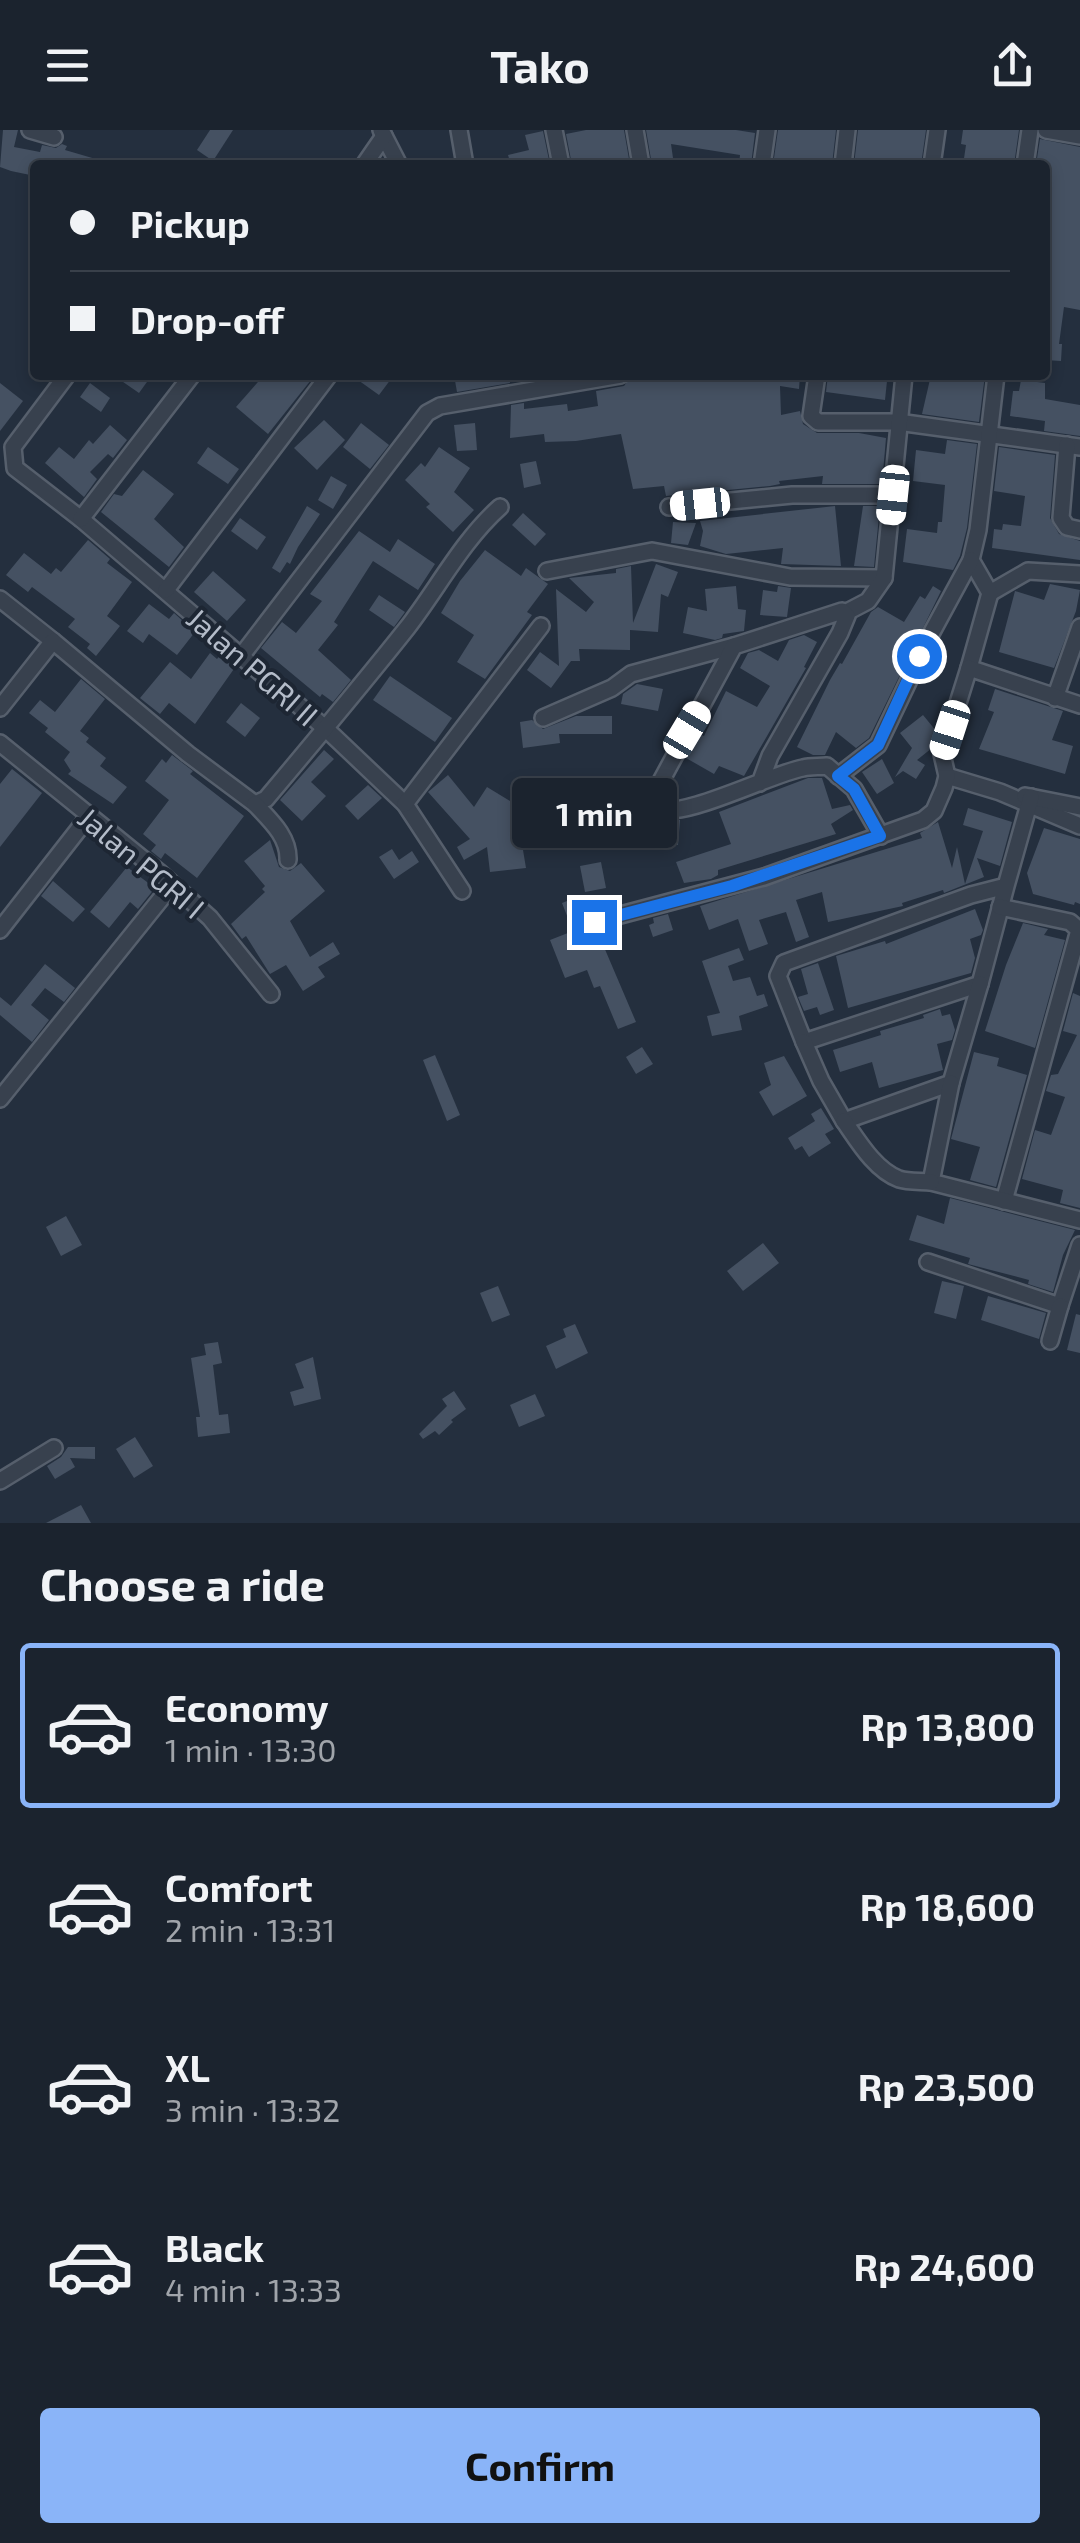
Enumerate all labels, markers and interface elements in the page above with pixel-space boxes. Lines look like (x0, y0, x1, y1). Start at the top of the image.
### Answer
icon: menu (40, 38, 95, 93)
text: Tako (490, 38, 590, 92)
icon: share (985, 38, 1040, 93)
text: Pickup (130, 200, 250, 246)
text: Drop-off (130, 296, 284, 342)
car (875, 464, 911, 526)
car (669, 486, 731, 522)
street label: Jalan PGRI II (180, 599, 326, 733)
route start (897, 634, 942, 679)
car (659, 697, 715, 763)
car (926, 697, 974, 763)
callout: 1 min (512, 777, 676, 847)
text: 1 min (556, 794, 633, 832)
street label: Jalan PGRI I (72, 799, 212, 925)
route end (572, 900, 617, 945)
text: Choose a ride (40, 1556, 325, 1610)
icon: car (45, 1681, 135, 1771)
text: Economy (165, 1684, 329, 1730)
text: Rp 13,800 (861, 1703, 1035, 1749)
text: 1 min · 13:30 (165, 1730, 336, 1768)
icon: car (45, 1861, 135, 1951)
text: Comfort (165, 1864, 313, 1910)
text: Rp 18,600 (860, 1883, 1035, 1929)
text: 2 min · 13:31 (165, 1910, 335, 1948)
icon: car (45, 2041, 135, 2131)
text: XL (165, 2044, 210, 2090)
text: Rp 23,500 (858, 2063, 1035, 2109)
text: 3 min · 13:32 (165, 2090, 340, 2128)
icon: car (45, 2221, 135, 2311)
text: Black (165, 2224, 264, 2270)
text: Rp 24,600 (854, 2243, 1035, 2289)
text: 4 min · 13:33 (165, 2270, 342, 2308)
button: Confirm (40, 2408, 1040, 2523)

